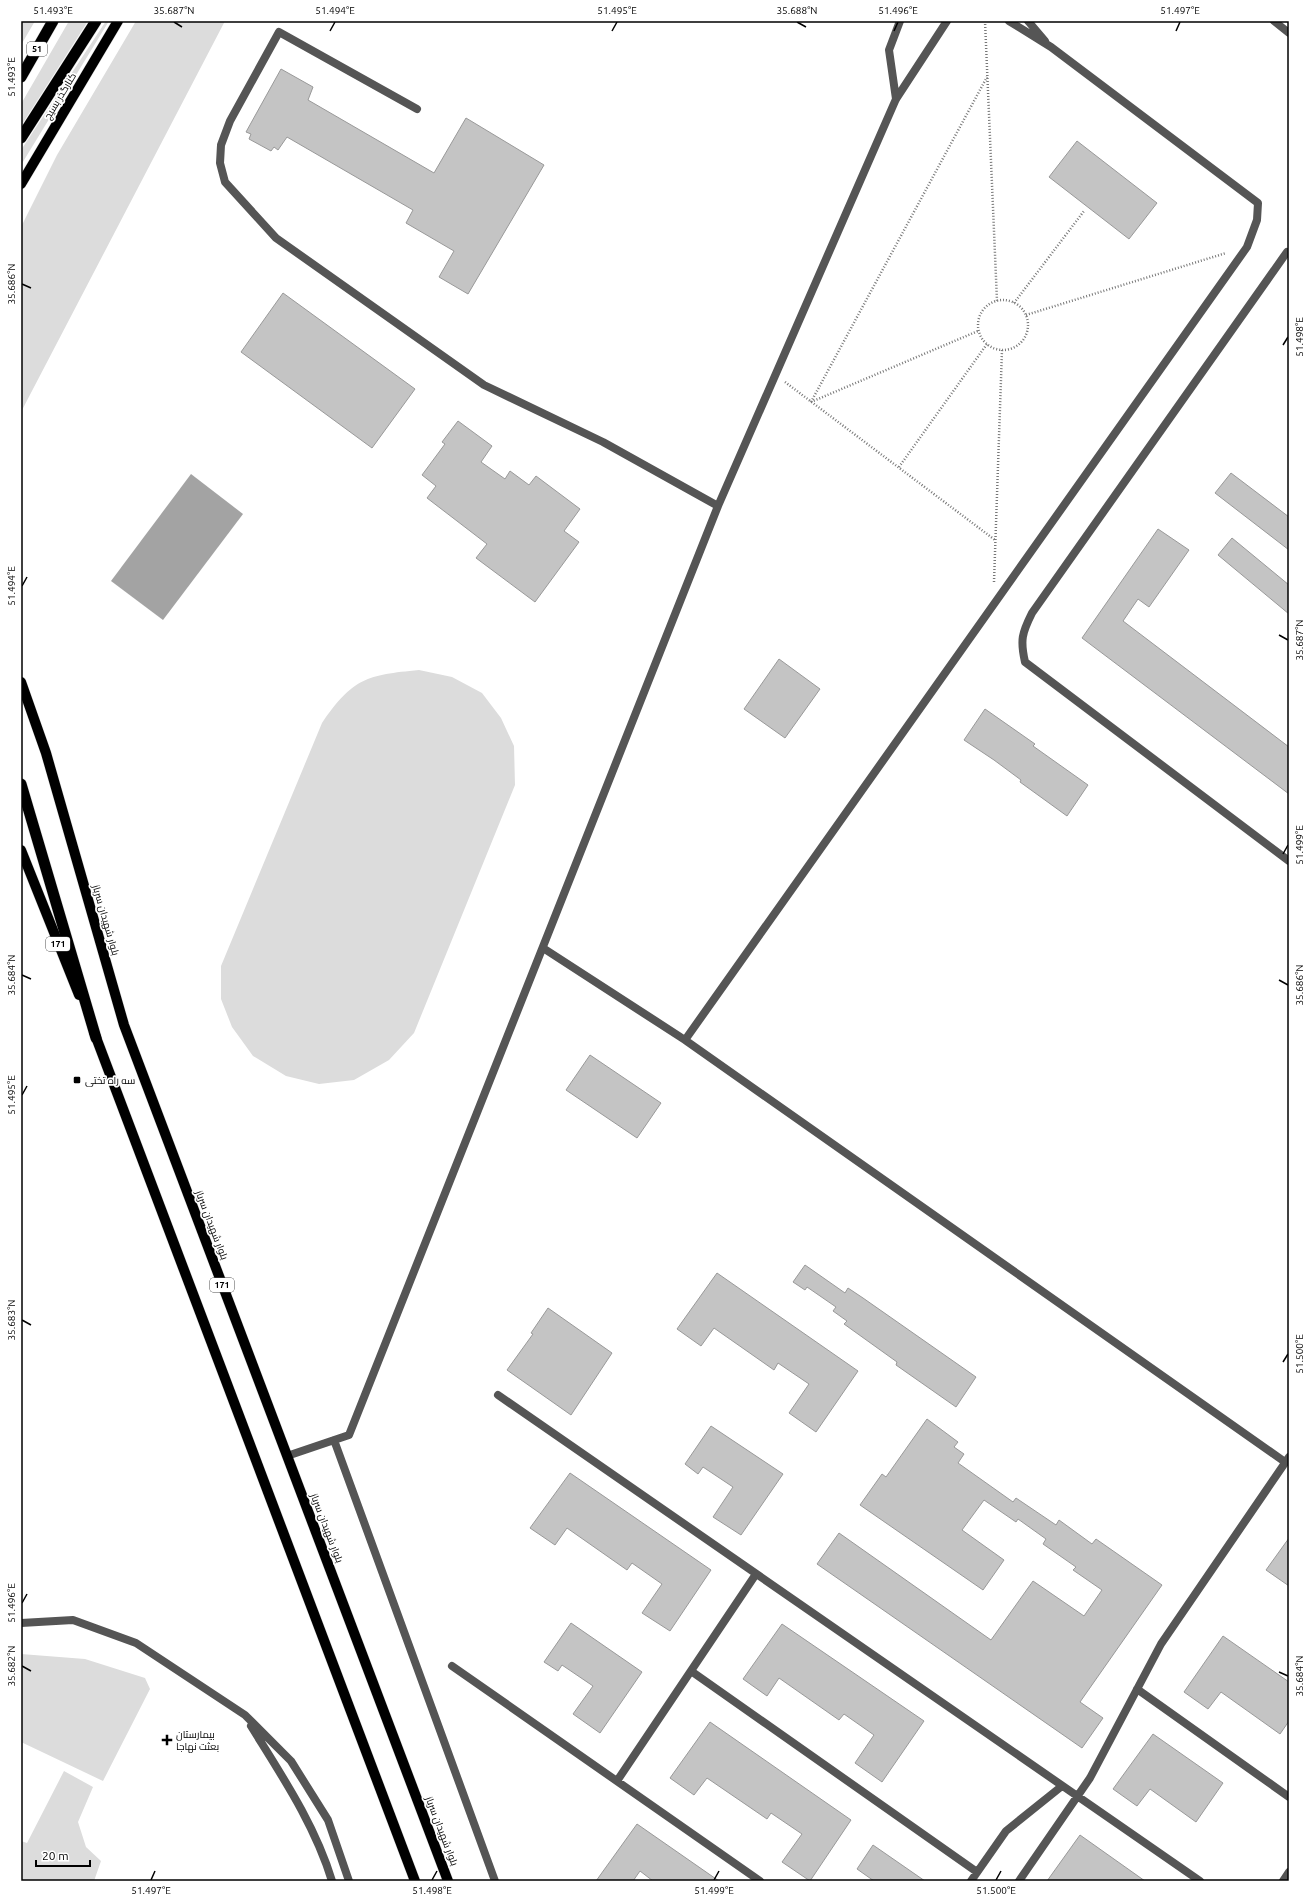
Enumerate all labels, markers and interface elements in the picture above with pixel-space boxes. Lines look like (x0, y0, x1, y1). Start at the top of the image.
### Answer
text: 51.493°E (33, 5, 73, 16)
text: 35.687°N (153, 5, 195, 16)
text: 51.494°E (315, 5, 355, 16)
text: 51.495°E (597, 5, 637, 16)
text: 35.688°N (776, 5, 818, 16)
text: 51.496°E (878, 5, 918, 16)
text: 51.497°E (1160, 5, 1200, 16)
road number: 51 (27, 42, 47, 56)
text: 51.493°E (6, 57, 17, 97)
street label: کنارگذر بسیج (42, 71, 79, 122)
text: 35.686°N (6, 263, 17, 305)
text: 51.498°E (1294, 317, 1305, 357)
text: 51.494°E (6, 566, 17, 606)
text: 35.687°N (1294, 619, 1305, 661)
text: 51.499°E (1294, 825, 1305, 865)
street label: بلوار شهیدان سرباز (89, 882, 121, 957)
road number: 171 (46, 937, 70, 951)
text: 35.684°N (6, 954, 17, 996)
text: 35.686°N (1294, 964, 1305, 1006)
text: 51.495°E (6, 1075, 17, 1115)
marker: سه راه تختی (72, 1075, 82, 1085)
place label: سه راه تختی (85, 1075, 135, 1087)
street label: بلوار شهیدان سرباز (192, 1188, 230, 1262)
road number: 171 (210, 1278, 234, 1292)
text: 35.683°N (6, 1299, 17, 1341)
text: 51.500°E (1294, 1334, 1305, 1374)
street label: بلوار شهیدان سرباز (307, 1491, 345, 1565)
text: 51.496°E (6, 1583, 17, 1623)
text: 35.682°N (6, 1645, 17, 1687)
text: 35.684°N (1294, 1655, 1305, 1697)
place label: بیمارستان بعثت نهاجا (176, 1729, 219, 1753)
marker: بیمارستان بعثت نهاجا (161, 1734, 173, 1746)
street label: بلوار شهیدان سرباز (422, 1794, 460, 1868)
scale bar (36, 1842, 90, 1868)
text: 20 m (42, 1849, 69, 1862)
text: 51.497°E (131, 1885, 171, 1896)
text: 51.498°E (412, 1885, 452, 1896)
text: 51.499°E (694, 1885, 734, 1896)
text: 51.500°E (976, 1885, 1016, 1896)

